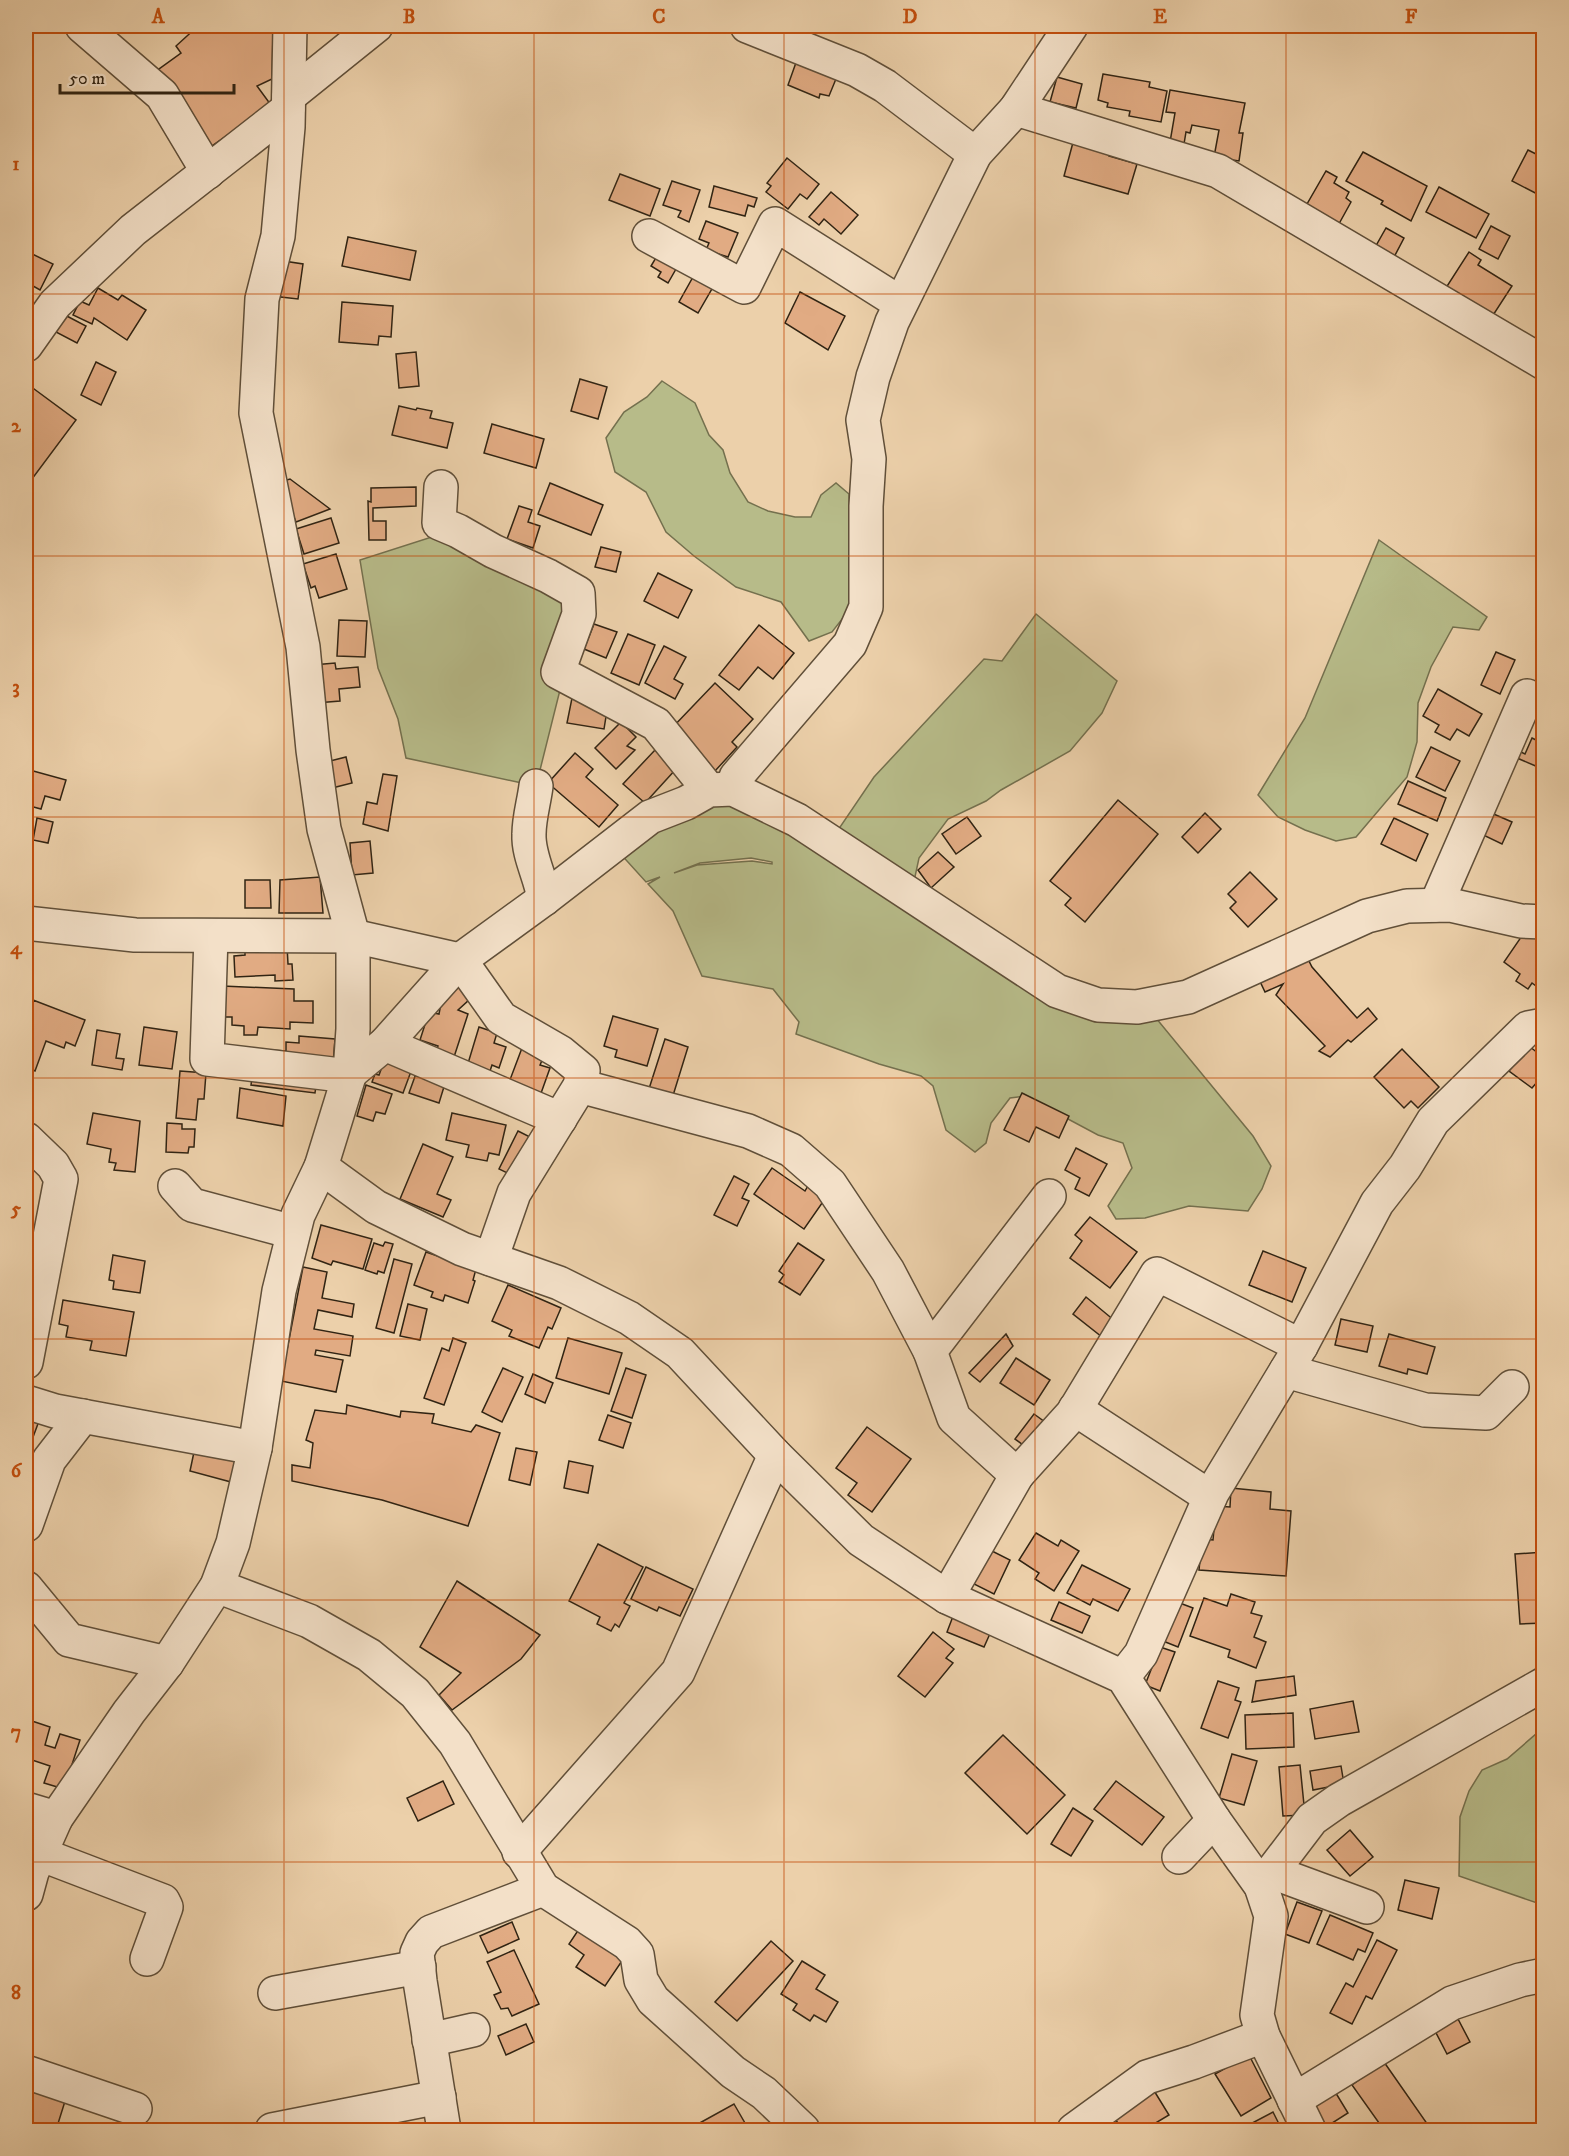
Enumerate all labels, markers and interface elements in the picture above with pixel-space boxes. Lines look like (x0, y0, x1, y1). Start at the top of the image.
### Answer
text: A (151, 5, 166, 30)
text: B (403, 5, 415, 30)
text: C (652, 5, 666, 30)
text: D (903, 5, 918, 30)
text: E (1153, 5, 1167, 30)
text: F (1405, 5, 1418, 30)
scale bar (60, 57, 234, 95)
text: 50 m (69, 68, 105, 90)
text: 1 (12, 152, 20, 177)
text: 2 (11, 414, 22, 439)
text: 3 (12, 675, 20, 700)
text: 4 (10, 936, 23, 961)
text: 5 (10, 1197, 21, 1222)
text: 6 (11, 1459, 23, 1484)
text: 7 (11, 1720, 21, 1745)
text: 8 (11, 1981, 21, 2006)

